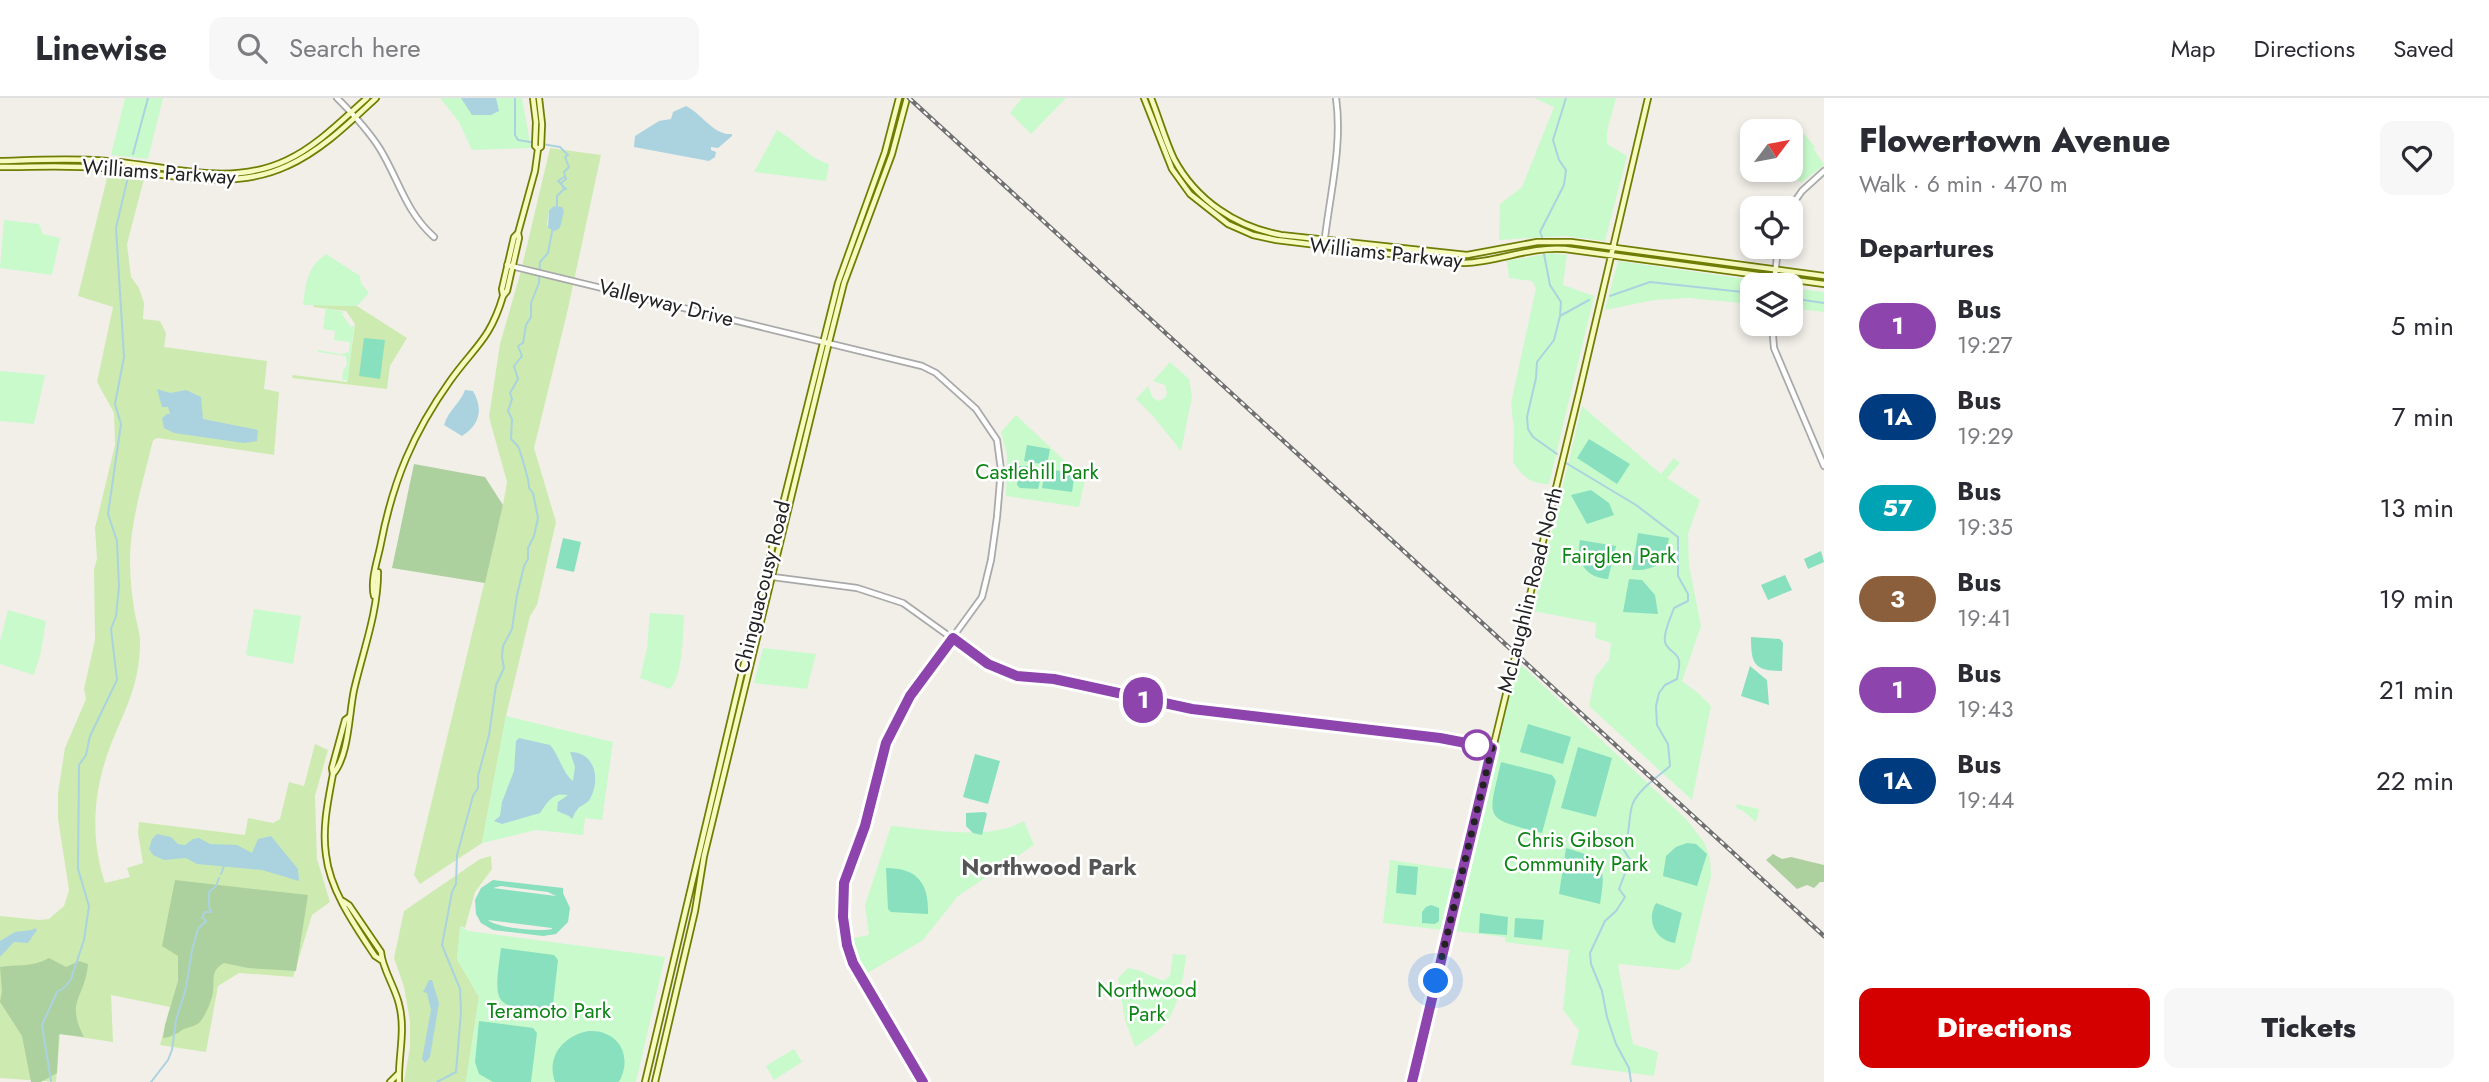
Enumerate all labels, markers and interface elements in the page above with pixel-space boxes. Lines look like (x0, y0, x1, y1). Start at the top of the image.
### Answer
search box (209, 17, 699, 80)
text: Linewise (35, 25, 167, 72)
icon: search (233, 29, 271, 67)
text: Search here (289, 29, 421, 67)
text: Map (2171, 31, 2216, 66)
text: Directions (2254, 31, 2355, 66)
text: Saved (2393, 31, 2454, 66)
text: Flowertown Avenue (1859, 117, 2171, 164)
north arrow (1740, 119, 1802, 182)
map controls (1740, 119, 1803, 336)
button: heart (2380, 121, 2454, 195)
street label: Williams Parkway (81, 152, 238, 192)
text: Walk · 6 min · 470 m (1859, 167, 2068, 201)
button: locate (1740, 196, 1803, 259)
text: Departures (1859, 229, 1994, 267)
street label: Williams Parkway (1308, 230, 1465, 276)
street label: Valleyway Drive (595, 272, 737, 334)
button: layers (1740, 273, 1803, 336)
text: Bus (1957, 290, 2001, 328)
text: 5 min (2391, 307, 2454, 345)
text: 1 (1891, 308, 1904, 343)
text: 19:27 (1957, 328, 2013, 362)
text: Bus (1957, 381, 2001, 419)
text: 7 min (2392, 398, 2454, 436)
text: 1A (1883, 399, 1912, 434)
text: 19:29 (1957, 419, 2014, 453)
park label: Castlehill Park (975, 457, 1100, 487)
text: Bus (1957, 472, 2001, 510)
street label: McLaughlin Road North (1490, 484, 1570, 696)
text: 13 min (2380, 489, 2454, 527)
text: 57 (1883, 490, 1912, 525)
street label: Chinguacousy Road (726, 498, 798, 676)
text: 19:35 (1957, 510, 2013, 544)
park label: Fairglen Park (1562, 541, 1677, 571)
text: Bus (1957, 563, 2001, 601)
text: 19 min (2379, 580, 2454, 618)
text: 3 (1890, 581, 1905, 616)
text: 19:41 (1957, 601, 2011, 635)
text: Bus (1957, 654, 2001, 692)
text: 21 min (2379, 671, 2454, 709)
text: 1 (1891, 672, 1904, 707)
line badge: 1 (1120, 677, 1166, 723)
text: 1 (1137, 682, 1149, 717)
text: 19:43 (1957, 692, 2013, 726)
unlabelled marker (1462, 730, 1492, 760)
text: Bus (1957, 745, 2001, 783)
text: 22 min (2376, 762, 2454, 800)
text: 1A (1883, 763, 1912, 798)
text: 19:44 (1957, 783, 2014, 817)
park label: Chris Gibson Community Park (1504, 825, 1649, 879)
district label: Northwood Park (961, 850, 1138, 884)
your location (1418, 963, 1453, 998)
park label: Northwood Park (1097, 975, 1197, 1029)
button: Directions (1859, 988, 2150, 1068)
button: Tickets (2164, 988, 2454, 1068)
park label: Teramoto Park (487, 996, 612, 1026)

